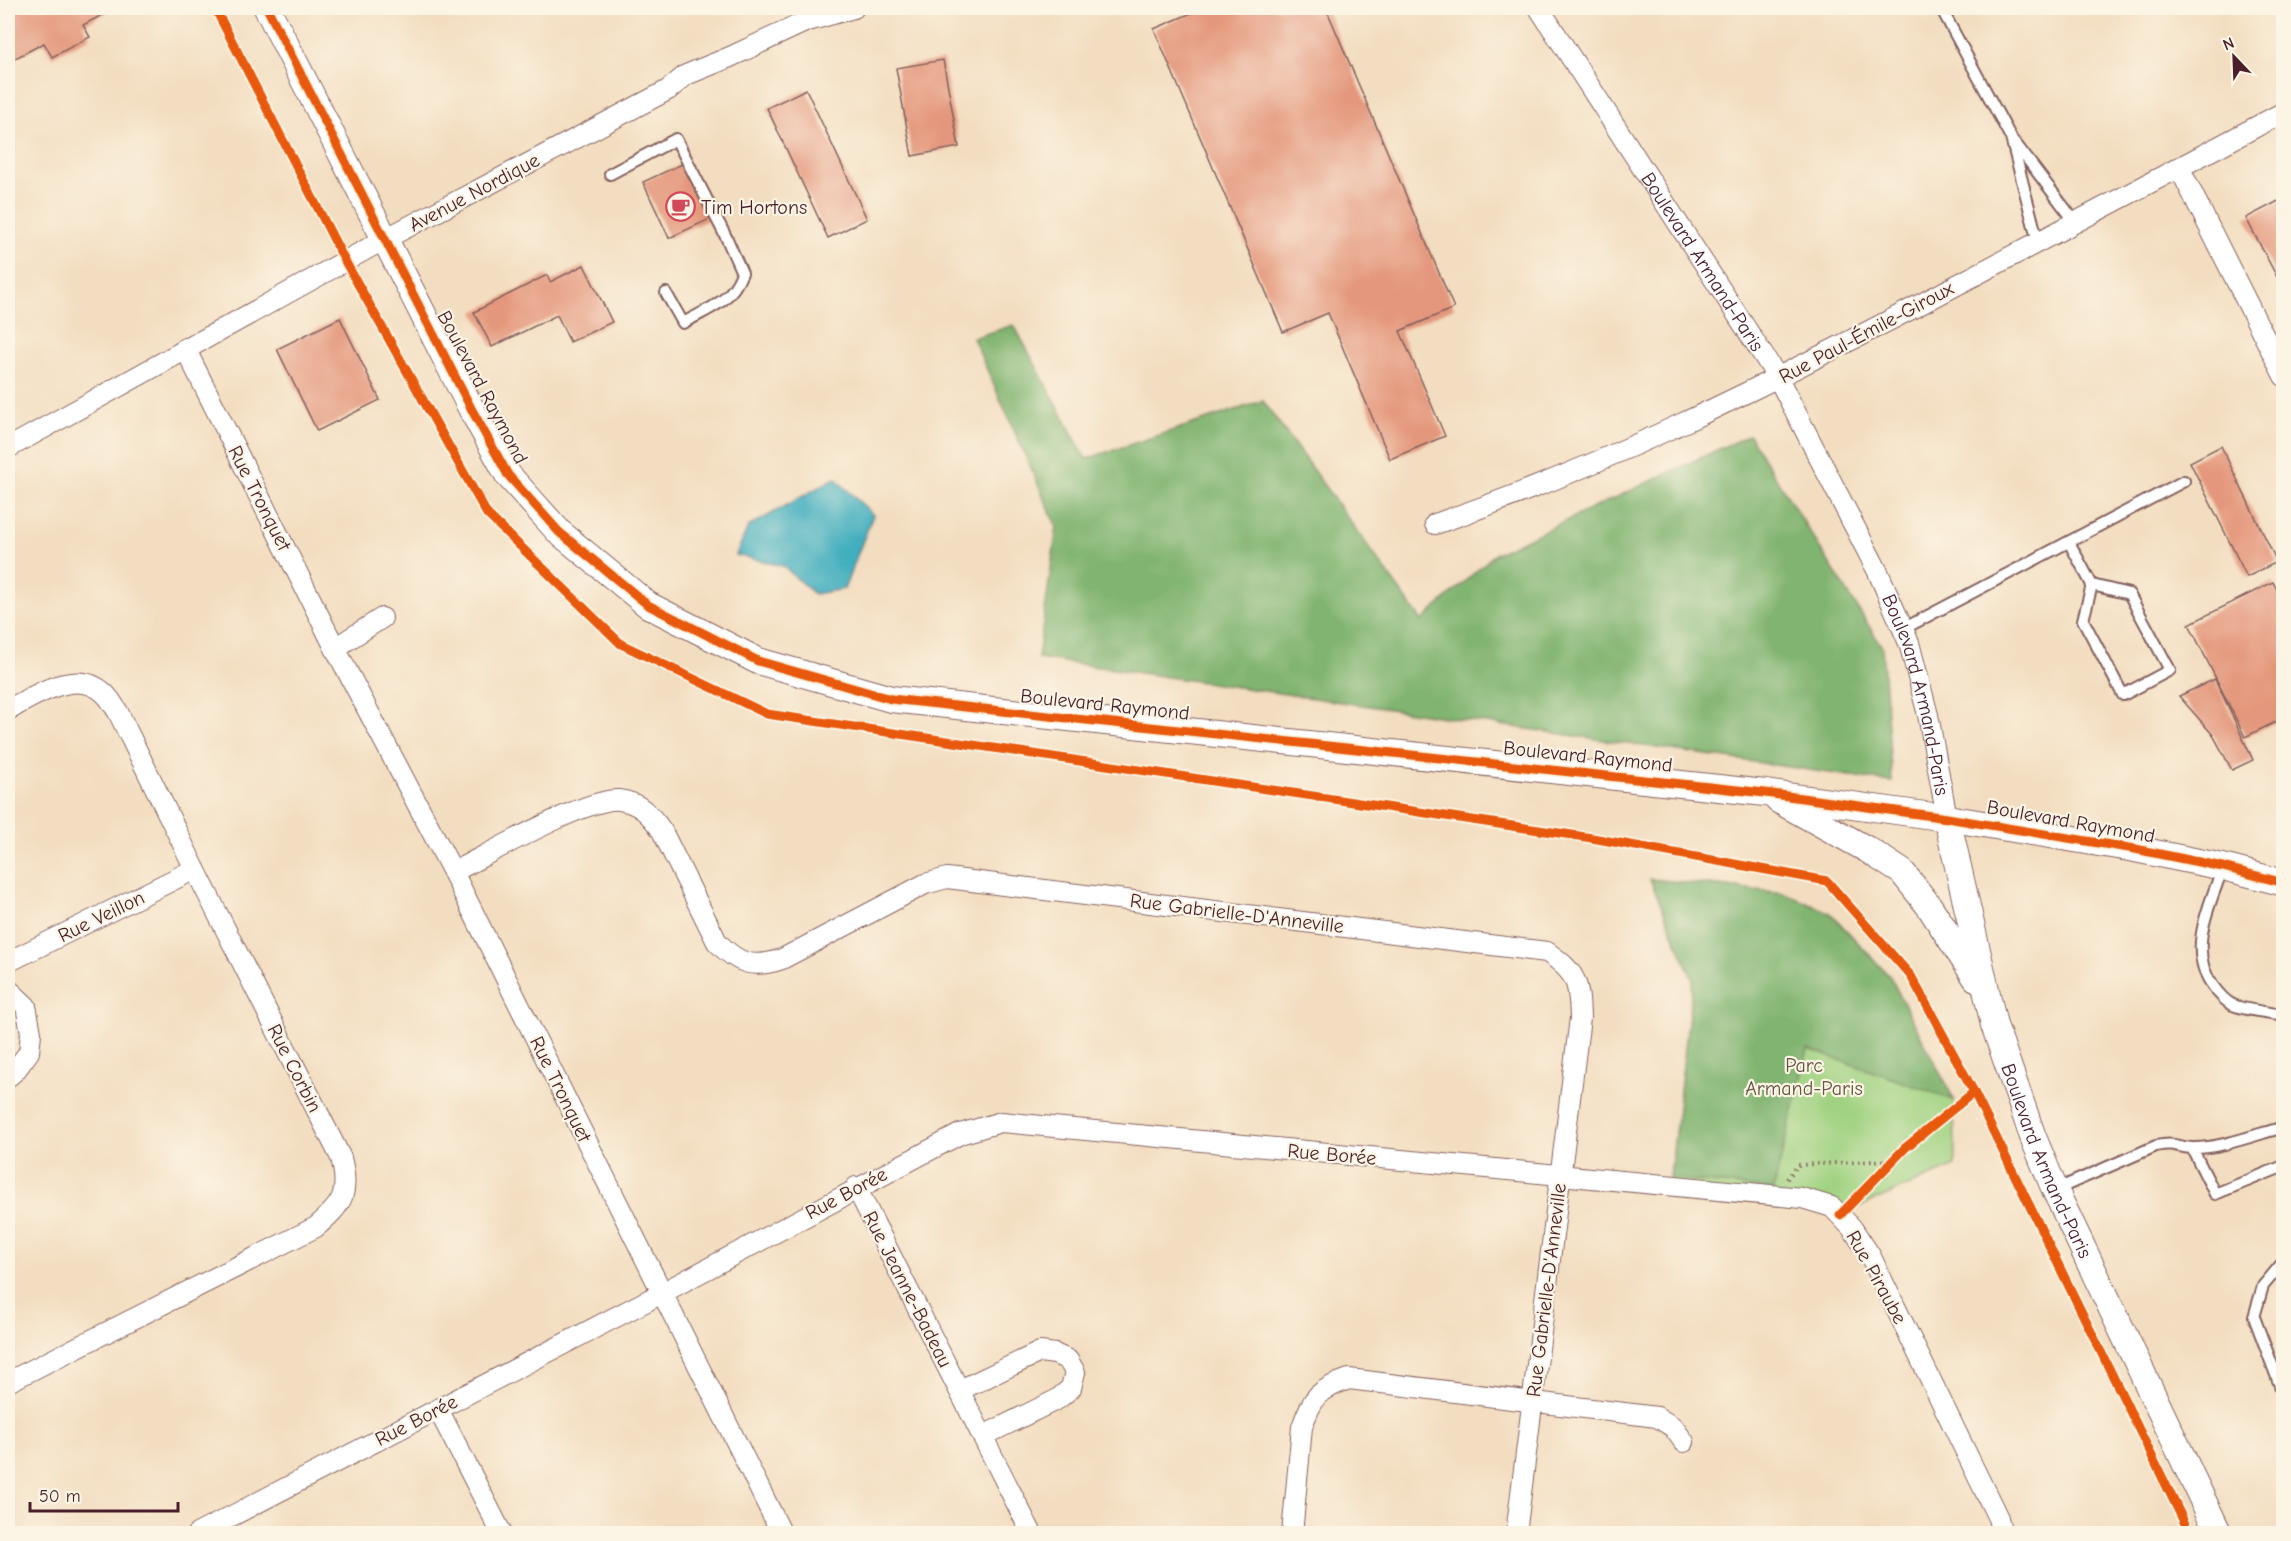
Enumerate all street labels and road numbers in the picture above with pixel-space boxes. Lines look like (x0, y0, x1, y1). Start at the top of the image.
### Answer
street label: Avenue Nordique (405, 148, 543, 236)
street label: Boulevard Armand-Paris (1636, 168, 1769, 356)
street label: Rue Paul-Émile-Giroux (1775, 276, 1958, 388)
street label: Boulevard Raymond (432, 307, 533, 468)
street label: Rue Tronquet (223, 442, 296, 556)
street label: Boulevard Armand-Paris (1877, 591, 1954, 797)
street label: Boulevard Raymond (1019, 684, 1191, 725)
street label: Boulevard Raymond (1502, 736, 1674, 777)
street label: Boulevard Raymond (1985, 795, 2157, 848)
street label: Rue Veillon (54, 886, 148, 947)
street label: Rue Gabrielle-D'Anneville (1129, 889, 1345, 938)
street label: Rue Corbin (263, 1020, 327, 1116)
street label: Rue Tronquet (525, 1033, 597, 1147)
street label: Boulevard Armand-Paris (1996, 1061, 2097, 1262)
street label: Rue Borée (1287, 1139, 1377, 1170)
street label: Rue Borée (801, 1162, 891, 1225)
street label: Rue Gabrielle-D'Anneville (1522, 1182, 1571, 1398)
street label: Rue Jeanne-Badeau (858, 1207, 957, 1371)
street label: Rue Piraube (1841, 1226, 1912, 1328)
street label: Rue Borée (371, 1390, 461, 1451)

